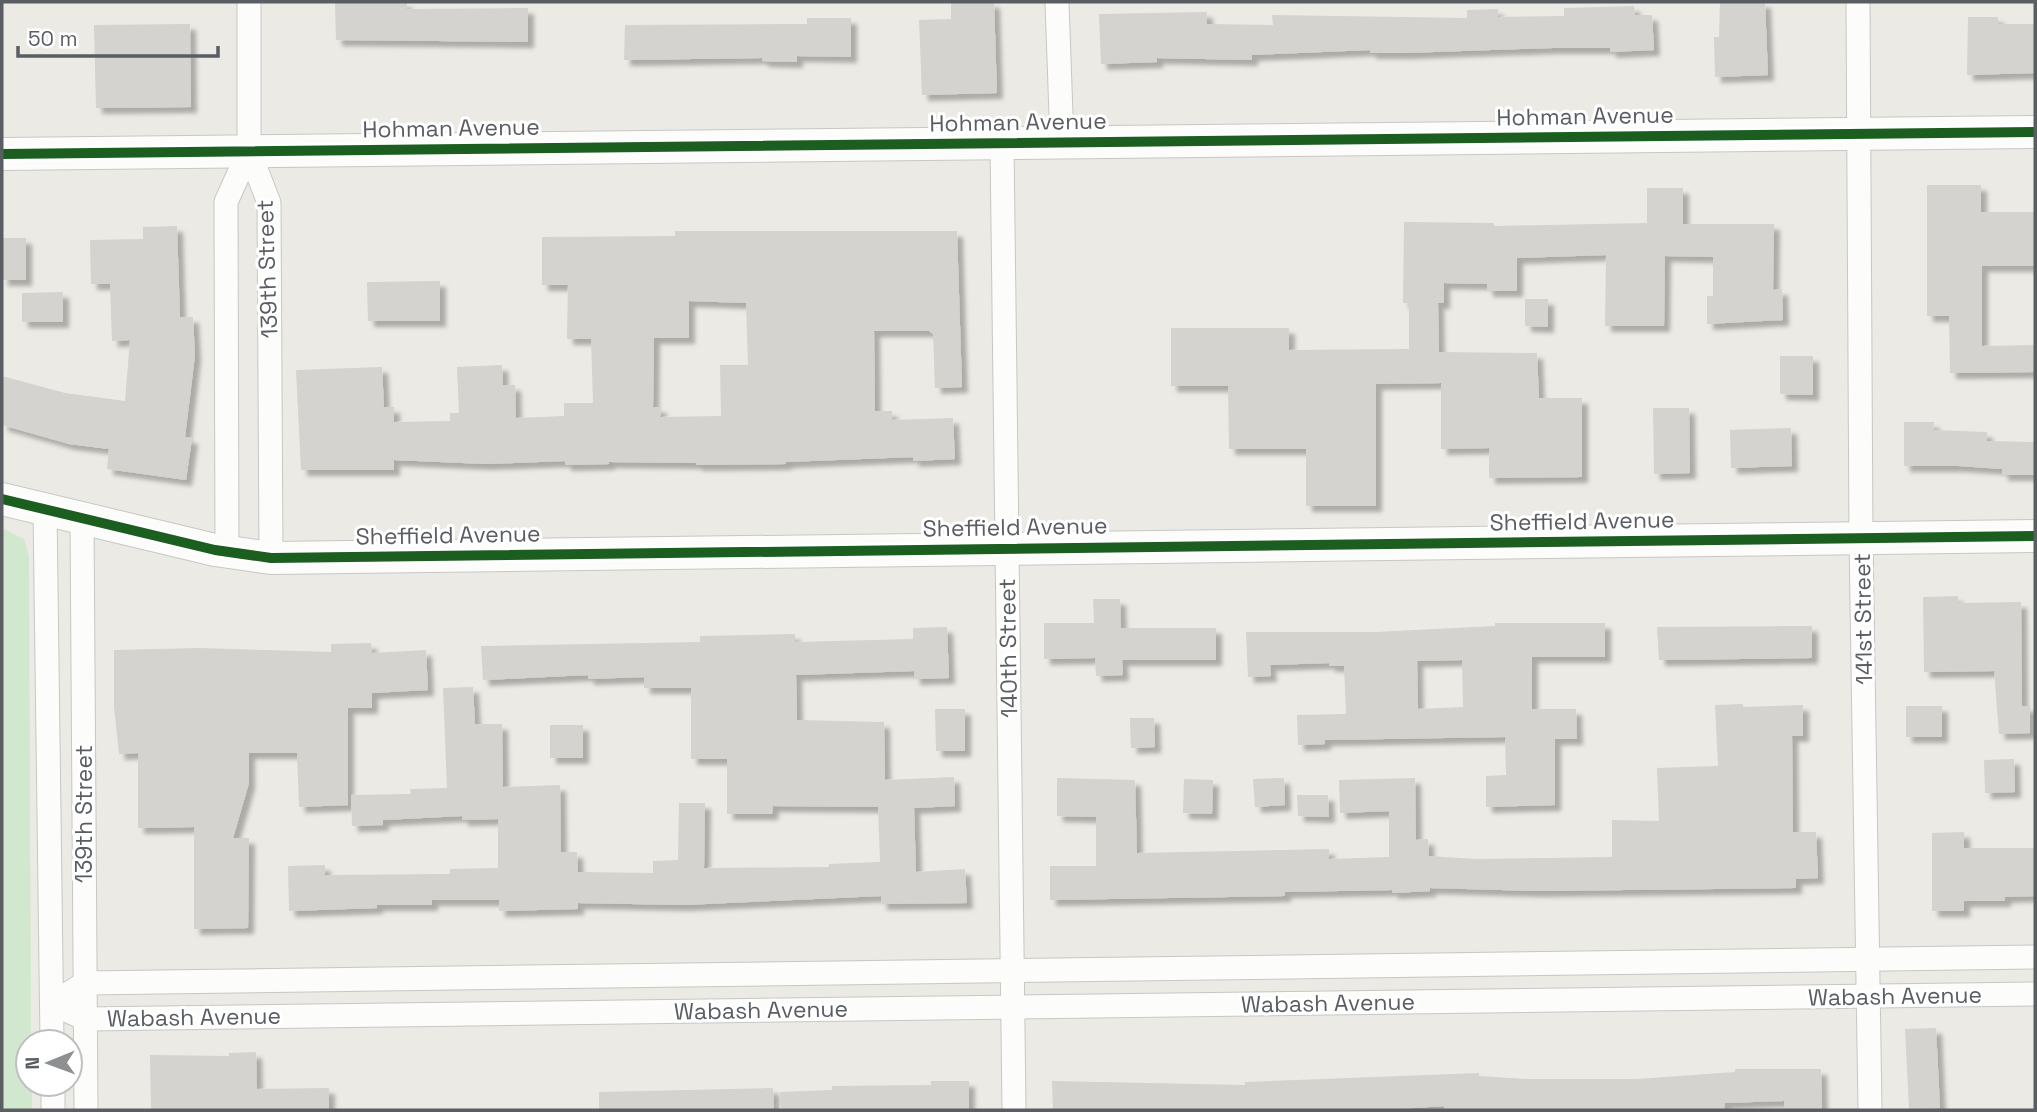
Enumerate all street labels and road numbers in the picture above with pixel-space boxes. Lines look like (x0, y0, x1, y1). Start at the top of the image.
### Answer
street label: Hohman Avenue (1496, 99, 1674, 133)
street label: Hohman Avenue (929, 105, 1107, 139)
street label: Hohman Avenue (362, 111, 540, 145)
street label: 139th Street (250, 199, 284, 339)
street label: Sheffield Avenue (1489, 504, 1675, 538)
street label: Sheffield Avenue (922, 510, 1108, 544)
street label: Sheffield Avenue (355, 518, 541, 552)
street label: 141st Street (1847, 553, 1879, 685)
street label: 140th Street (992, 578, 1024, 718)
street label: 139th Street (69, 745, 99, 883)
street label: Wabash Avenue (1808, 979, 1982, 1013)
street label: Wabash Avenue (1241, 986, 1415, 1020)
street label: Wabash Avenue (674, 993, 848, 1027)
street label: Wabash Avenue (107, 1000, 281, 1034)

